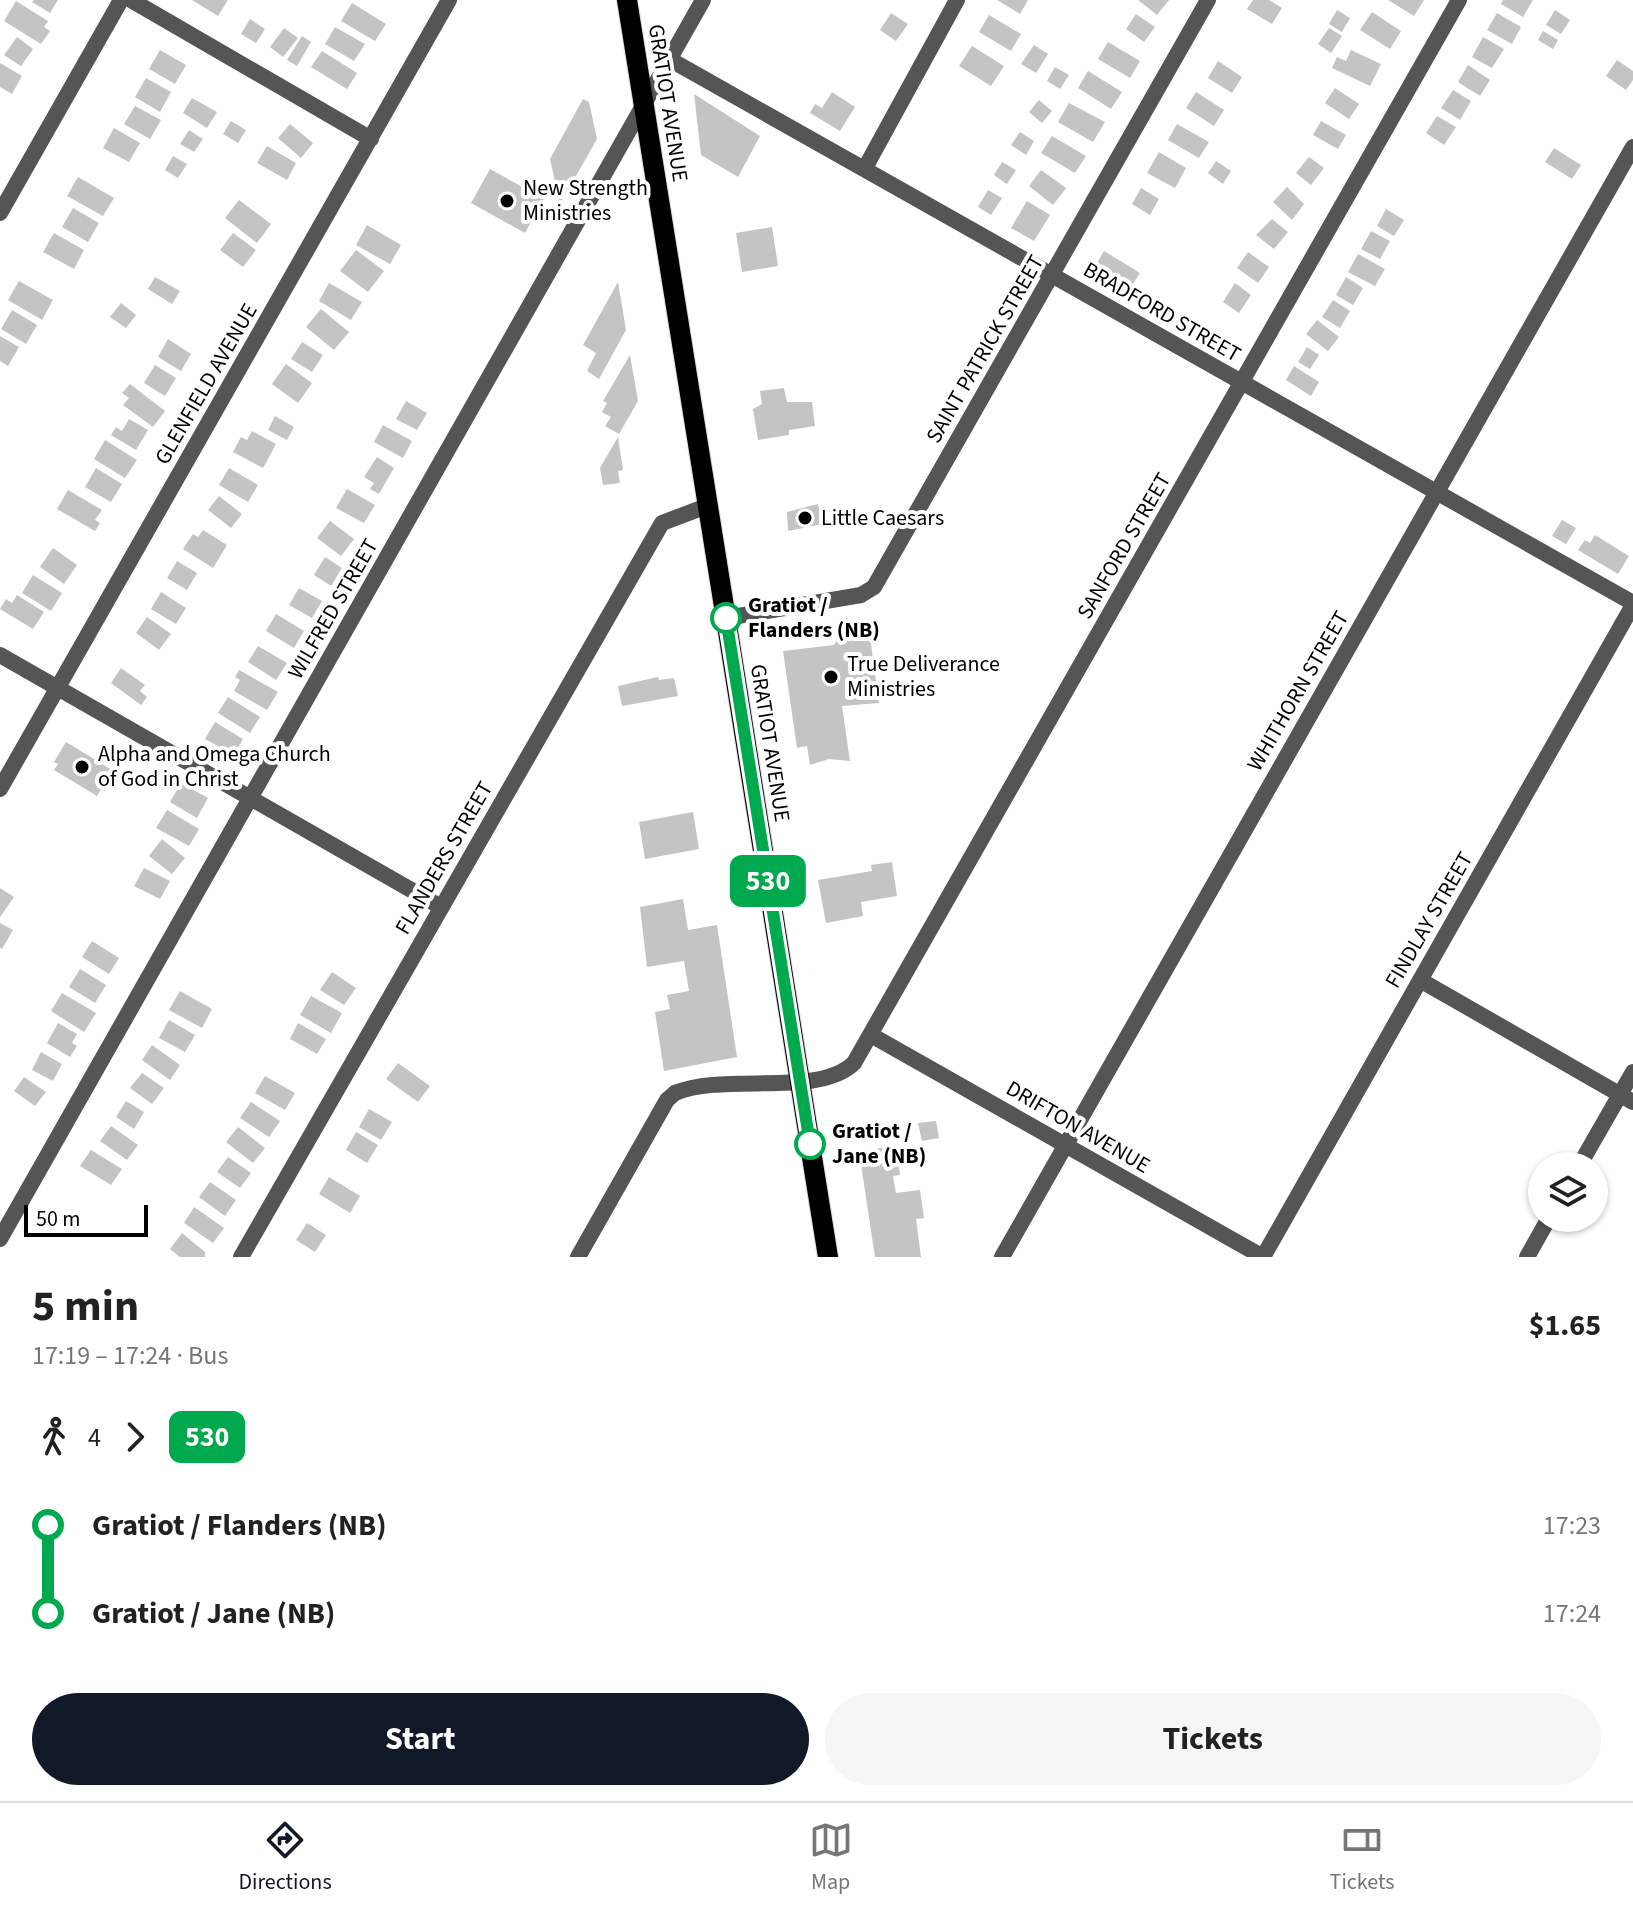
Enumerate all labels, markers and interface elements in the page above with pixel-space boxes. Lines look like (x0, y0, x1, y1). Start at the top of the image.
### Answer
street label: GRATIOT AVENUE (640, 22, 696, 184)
place label: New Strength Ministries (523, 172, 648, 229)
marker: New Strength Ministries (498, 192, 516, 210)
street label: SAINT PATRICK STREET (918, 249, 1052, 449)
street label: BRADFORD STREET (1077, 254, 1247, 370)
street label: GLENFIELD AVENUE (147, 297, 265, 471)
street label: SANFORD STREET (1069, 467, 1179, 625)
place label: Little Caesars (821, 502, 944, 534)
marker: Little Caesars (796, 509, 814, 527)
street label: WILFRED STREET (280, 533, 386, 685)
place label: Gratiot / Flanders (NB) (748, 589, 880, 646)
marker: Gratiot / Flanders (NB) (711, 603, 741, 633)
street label: WHITHORN STREET (1239, 605, 1357, 777)
place label: True Deliverance Ministries (847, 648, 1000, 705)
street label: GRATIOT AVENUE (742, 662, 798, 824)
marker: True Deliverance Ministries (822, 668, 840, 686)
place label: Alpha and Omega Church of God in Christ (98, 738, 331, 795)
marker: Alpha and Omega Church of God in Christ (73, 758, 91, 776)
street label: FLANDERS STREET (387, 775, 501, 940)
street label: FINDLAY STREET (1377, 846, 1481, 994)
line badge: 530 (722, 855, 814, 907)
text: 530 (746, 861, 790, 901)
street label: DRIFTON AVENUE (1000, 1073, 1156, 1181)
place label: Gratiot / Jane (NB) (832, 1115, 926, 1172)
marker: Gratiot / Jane (NB) (795, 1129, 825, 1159)
map controls (1528, 1152, 1608, 1232)
button: layers (1528, 1152, 1608, 1232)
scale bar (24, 1201, 148, 1237)
text: 50 m (36, 1203, 81, 1235)
text: 5 min (32, 1275, 139, 1338)
text: $1.65 (1529, 1304, 1601, 1347)
text: 17:19 – 17:24 · Bus (32, 1337, 228, 1374)
icon: walk (32, 1415, 76, 1459)
icon: forward (113, 1415, 157, 1459)
text: 530 (185, 1417, 229, 1457)
text: 4 (88, 1419, 101, 1456)
text: Gratiot / Flanders (NB) (92, 1504, 387, 1547)
text: 17:23 (1543, 1507, 1601, 1544)
text: Gratiot / Jane (NB) (92, 1592, 335, 1635)
text: 17:24 (1543, 1595, 1601, 1632)
button: Start (32, 1693, 809, 1785)
button: Tickets (825, 1693, 1601, 1785)
tab: Directions (239, 1818, 332, 1898)
tab: Map (809, 1818, 853, 1898)
tab: Tickets (1330, 1818, 1394, 1898)

